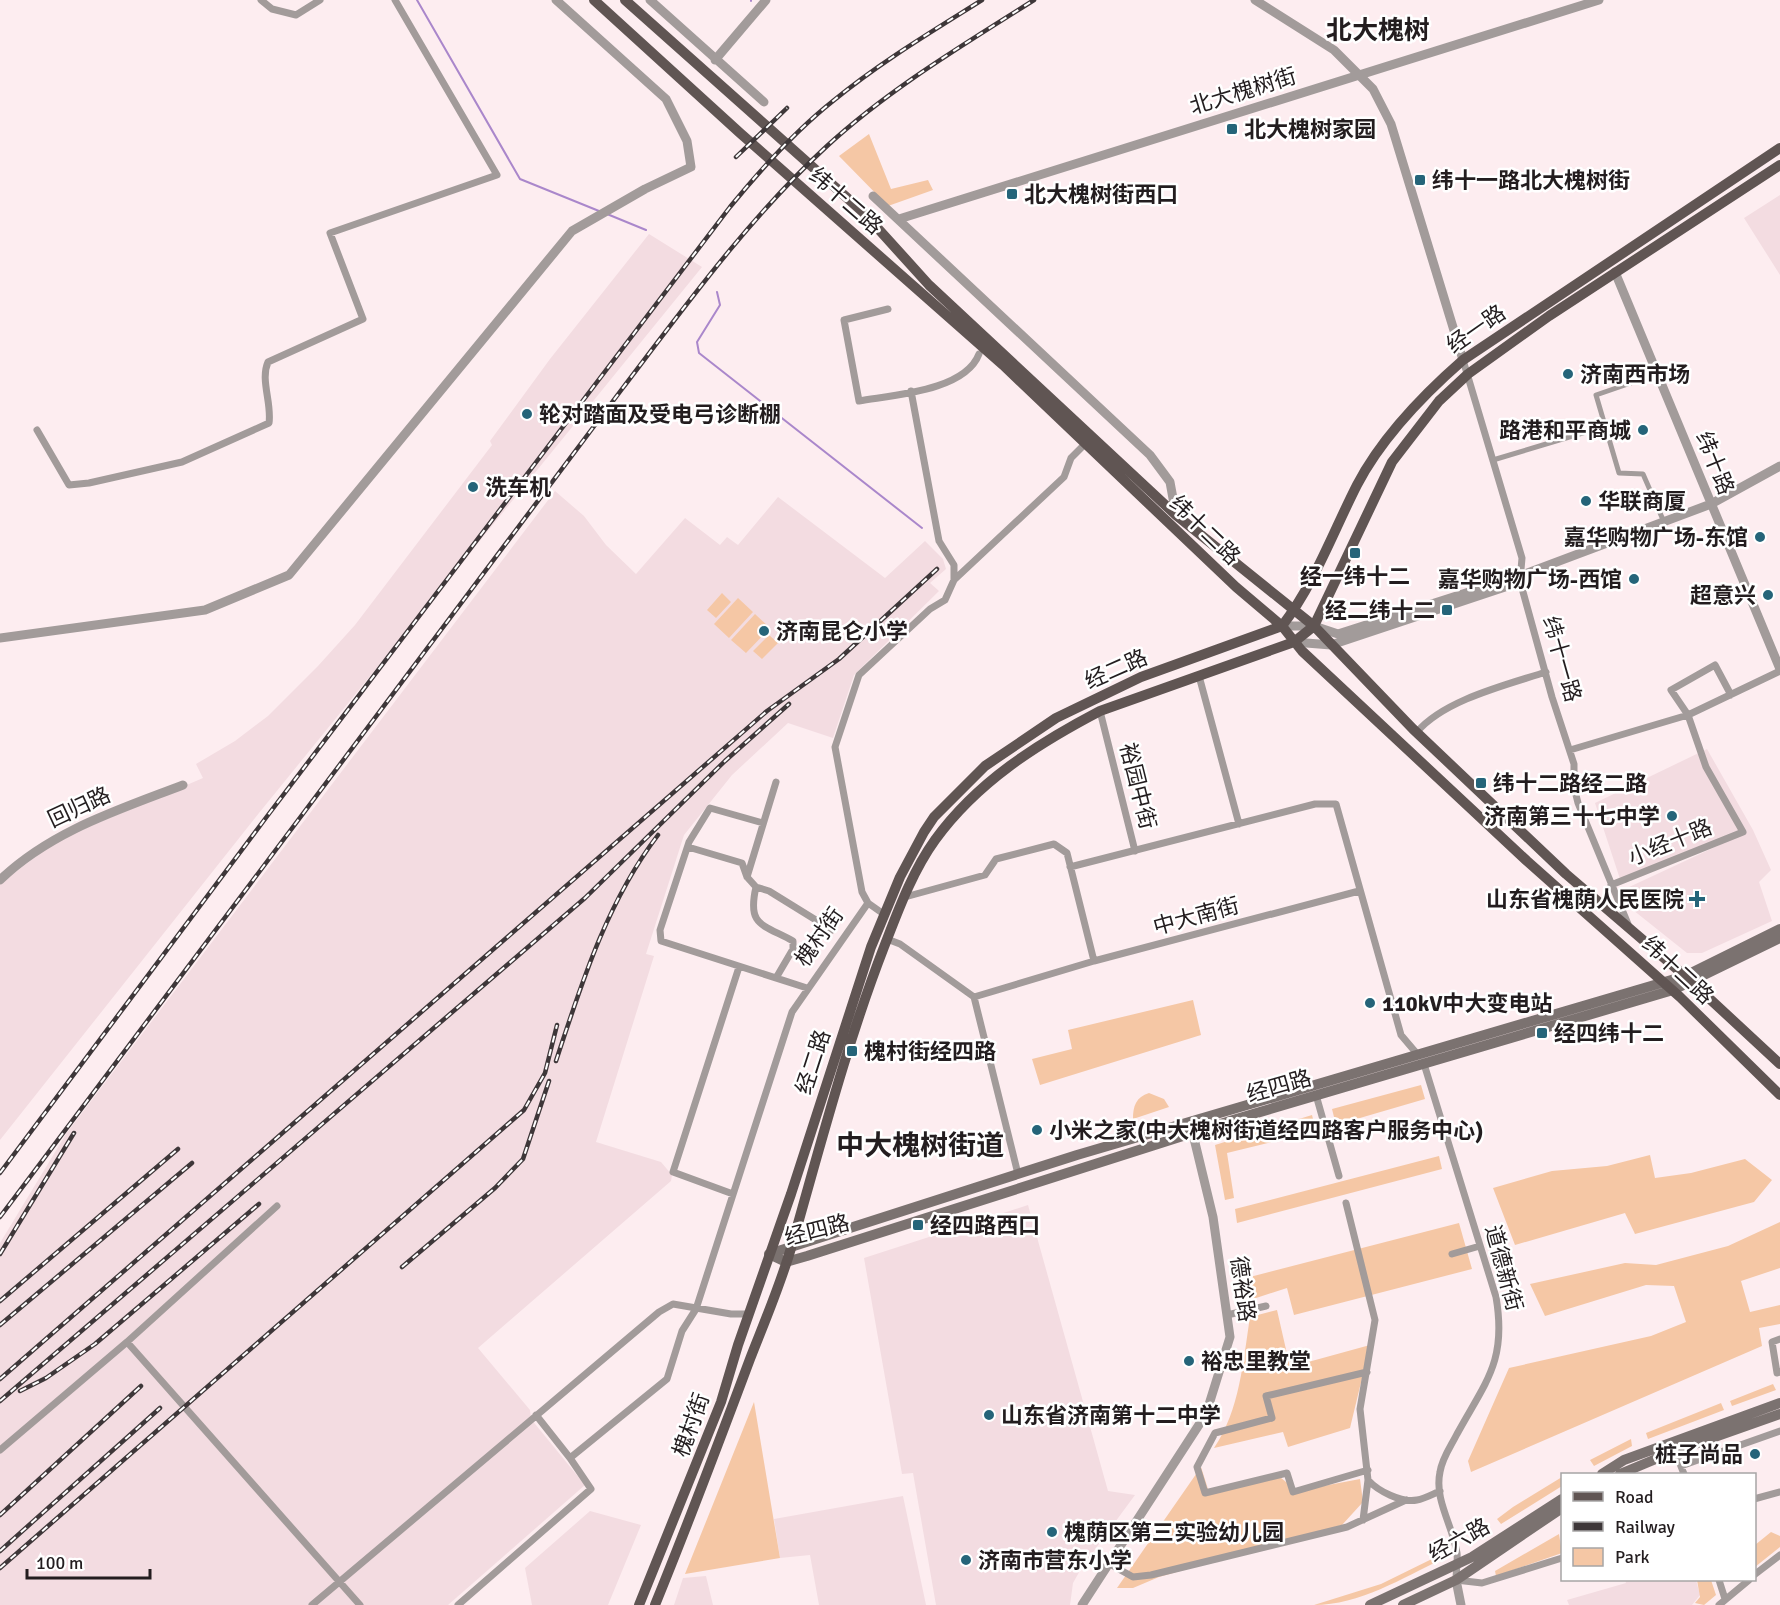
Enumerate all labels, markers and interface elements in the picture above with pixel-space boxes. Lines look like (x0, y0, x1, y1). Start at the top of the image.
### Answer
district label: 北大槐树 (1326, 15, 1430, 47)
street label: 北大槐树街 (1186, 62, 1300, 120)
place label: 北大槐树家园 (1244, 116, 1376, 143)
marker: 北大槐树家园 (1225, 122, 1239, 136)
street label: 纬十二路 (804, 162, 888, 240)
place label: 纬十一路北大槐树街 (1432, 167, 1630, 194)
marker: 纬十一路北大槐树街 (1413, 173, 1427, 187)
place label: 北大槐树街西口 (1024, 181, 1178, 208)
marker: 北大槐树街西口 (1005, 187, 1019, 201)
street label: 经一路 (1441, 299, 1511, 359)
place label: 济南西市场 (1580, 361, 1690, 388)
marker: 济南西市场 (1561, 367, 1575, 381)
place label: 轮对踏面及受电弓诊断棚 (539, 401, 781, 428)
marker: 轮对踏面及受电弓诊断棚 (520, 407, 534, 421)
place label: 路港和平商城 (1499, 417, 1631, 444)
marker: 路港和平商城 (1636, 423, 1650, 437)
street label: 纬十路 (1690, 427, 1740, 499)
place label: 洗车机 (485, 474, 551, 501)
marker: 洗车机 (466, 480, 480, 494)
place label: 华联商厦 (1598, 488, 1686, 515)
street label: 纬十二路 (1164, 490, 1246, 570)
marker: 华联商厦 (1579, 494, 1593, 508)
place label: 嘉华购物广场-东馆 (1564, 524, 1748, 551)
marker: 嘉华购物广场-东馆 (1753, 530, 1767, 544)
marker: 经一纬十二 (1348, 546, 1362, 560)
place label: 经一纬十二 (1300, 563, 1410, 590)
place label: 嘉华购物广场-西馆 (1438, 566, 1622, 593)
marker: 嘉华购物广场-西馆 (1627, 572, 1641, 586)
place label: 超意兴 (1690, 582, 1756, 609)
marker: 超意兴 (1761, 588, 1775, 602)
place label: 经二纬十二 (1325, 597, 1435, 624)
marker: 经二纬十二 (1440, 603, 1454, 617)
street label: 纬十一路 (1537, 613, 1587, 705)
place label: 济南昆仑小学 (776, 618, 908, 645)
marker: 济南昆仑小学 (757, 624, 771, 638)
street label: 经二路 (1080, 643, 1152, 695)
street label: 裕园中街 (1114, 740, 1162, 832)
place label: 纬十二路经二路 (1493, 770, 1647, 797)
marker: 纬十二路经二路 (1474, 776, 1488, 790)
street label: 回归路 (43, 781, 115, 833)
place label: 济南第三十七中学 (1484, 803, 1660, 830)
marker: 济南第三十七中学 (1665, 809, 1679, 823)
street label: 小经十路 (1624, 813, 1716, 871)
place label: 山东省槐荫人民医院 (1486, 886, 1684, 913)
marker: 山东省槐荫人民医院 (1688, 890, 1706, 908)
street label: 中大南街 (1150, 892, 1242, 940)
street label: 槐村街 (789, 902, 849, 972)
street label: 纬十二路 (1637, 930, 1719, 1010)
place label: 110kV中大变电站 (1382, 990, 1553, 1017)
marker: 110kV中大变电站 (1363, 996, 1377, 1010)
place label: 经四纬十二 (1554, 1020, 1664, 1047)
street label: 经二路 (790, 1026, 836, 1098)
marker: 经四纬十二 (1535, 1026, 1549, 1040)
place label: 槐村街经四路 (864, 1038, 996, 1065)
marker: 槐村街经四路 (845, 1044, 859, 1058)
street label: 经四路 (1244, 1064, 1314, 1108)
place label: 小米之家(中大槐树街道经四路客户服务中心) (1049, 1117, 1484, 1144)
marker: 小米之家(中大槐树街道经四路客户服务中心) (1030, 1123, 1044, 1137)
district label: 中大槐树街道 (836, 1129, 1004, 1163)
street label: 经四路 (782, 1209, 852, 1251)
place label: 经四路西口 (930, 1212, 1040, 1239)
marker: 经四路西口 (911, 1218, 925, 1232)
street label: 道德新街 (1480, 1222, 1528, 1314)
street label: 德裕路 (1225, 1254, 1261, 1324)
place label: 裕忠里教堂 (1201, 1348, 1311, 1375)
marker: 裕忠里教堂 (1182, 1354, 1196, 1368)
street label: 槐村街 (667, 1389, 715, 1461)
place label: 山东省济南第十二中学 (1001, 1402, 1221, 1429)
marker: 山东省济南第十二中学 (982, 1408, 996, 1422)
place label: 桩子尚品 (1655, 1441, 1743, 1468)
marker: 桩子尚品 (1748, 1447, 1762, 1461)
legend (1561, 1473, 1756, 1581)
text: Road (1615, 1486, 1654, 1508)
street label: 经六路 (1424, 1512, 1494, 1568)
text: Railway (1615, 1516, 1676, 1538)
place label: 槐荫区第三实验幼儿园 (1064, 1519, 1284, 1546)
marker: 槐荫区第三实验幼儿园 (1045, 1525, 1059, 1539)
scale bar (27, 1542, 150, 1580)
text: Park (1615, 1546, 1650, 1568)
place label: 济南市营东小学 (978, 1547, 1132, 1574)
text: 100 m (36, 1552, 83, 1574)
marker: 济南市营东小学 (959, 1553, 973, 1567)

